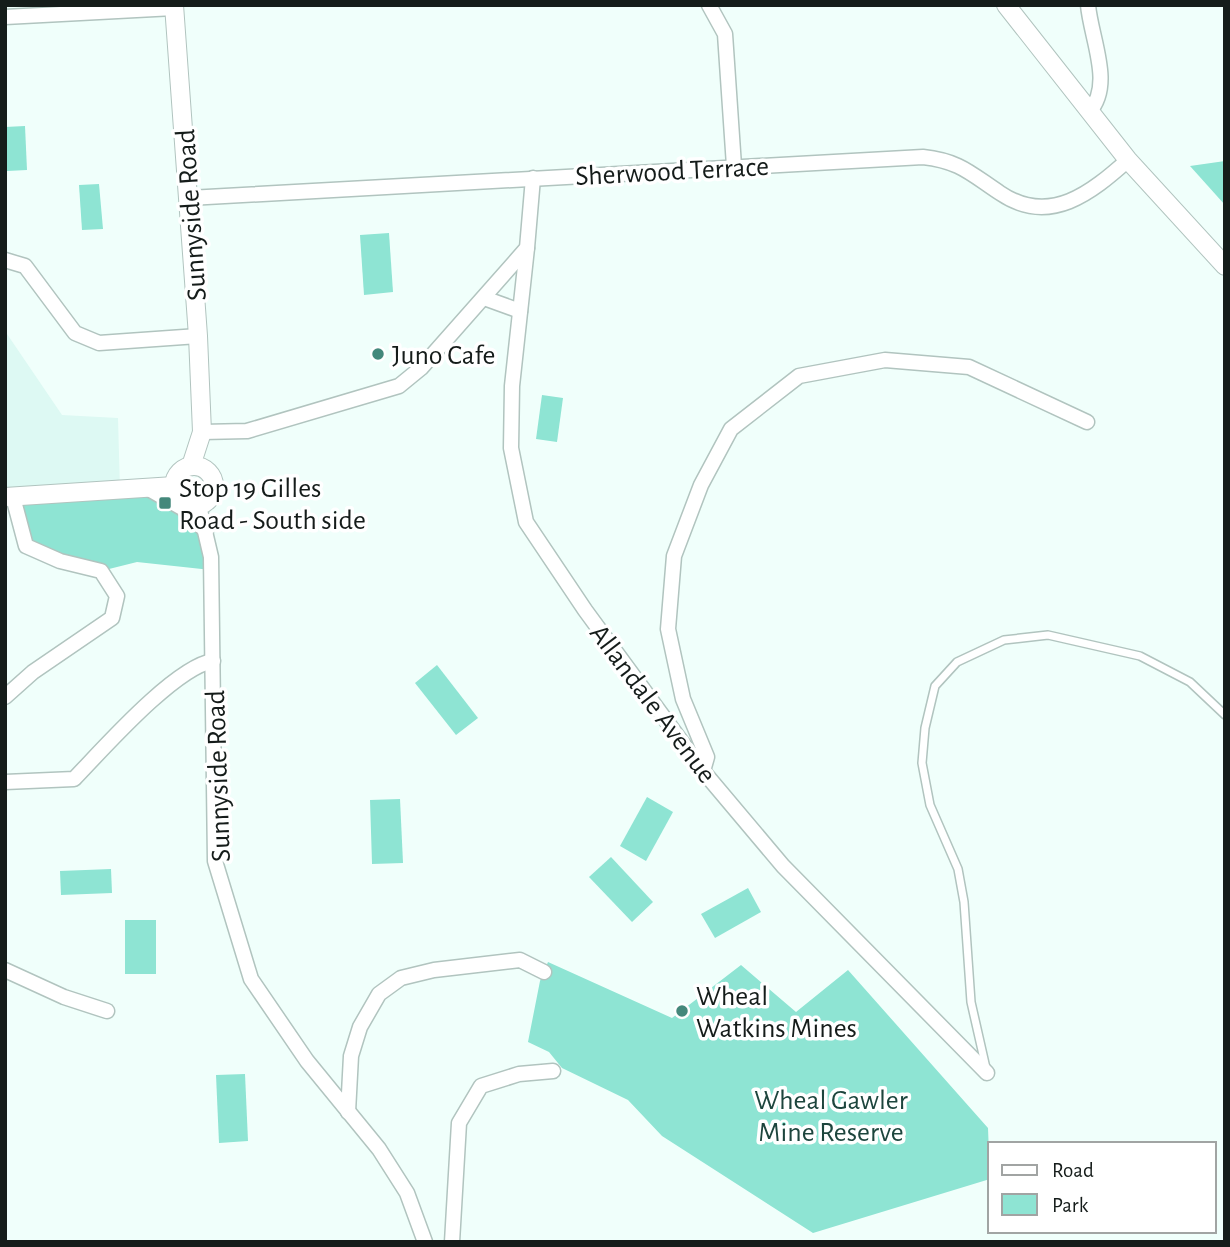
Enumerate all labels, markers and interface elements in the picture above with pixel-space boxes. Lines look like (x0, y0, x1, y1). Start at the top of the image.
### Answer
street label: Sunnyside Road (172, 128, 212, 302)
street label: Sherwood Terrace (574, 153, 770, 191)
place label: Juno Cafe (392, 342, 495, 370)
marker: Juno Cafe (370, 346, 386, 362)
place label: Stop 19 Gilles Road - South side (179, 475, 366, 535)
marker: Stop 19 Gilles Road - South side (157, 495, 173, 511)
street label: Allandale Avenue (584, 620, 721, 789)
street label: Sunnyside Road (202, 689, 236, 862)
place label: Wheal Watkins Mines (696, 983, 857, 1043)
marker: Wheal Watkins Mines (674, 1003, 690, 1019)
park label: Wheal Gawler Mine Reserve (754, 1087, 908, 1147)
legend (988, 1142, 1216, 1233)
text: Road (1052, 1160, 1094, 1181)
text: Park (1052, 1195, 1089, 1216)

